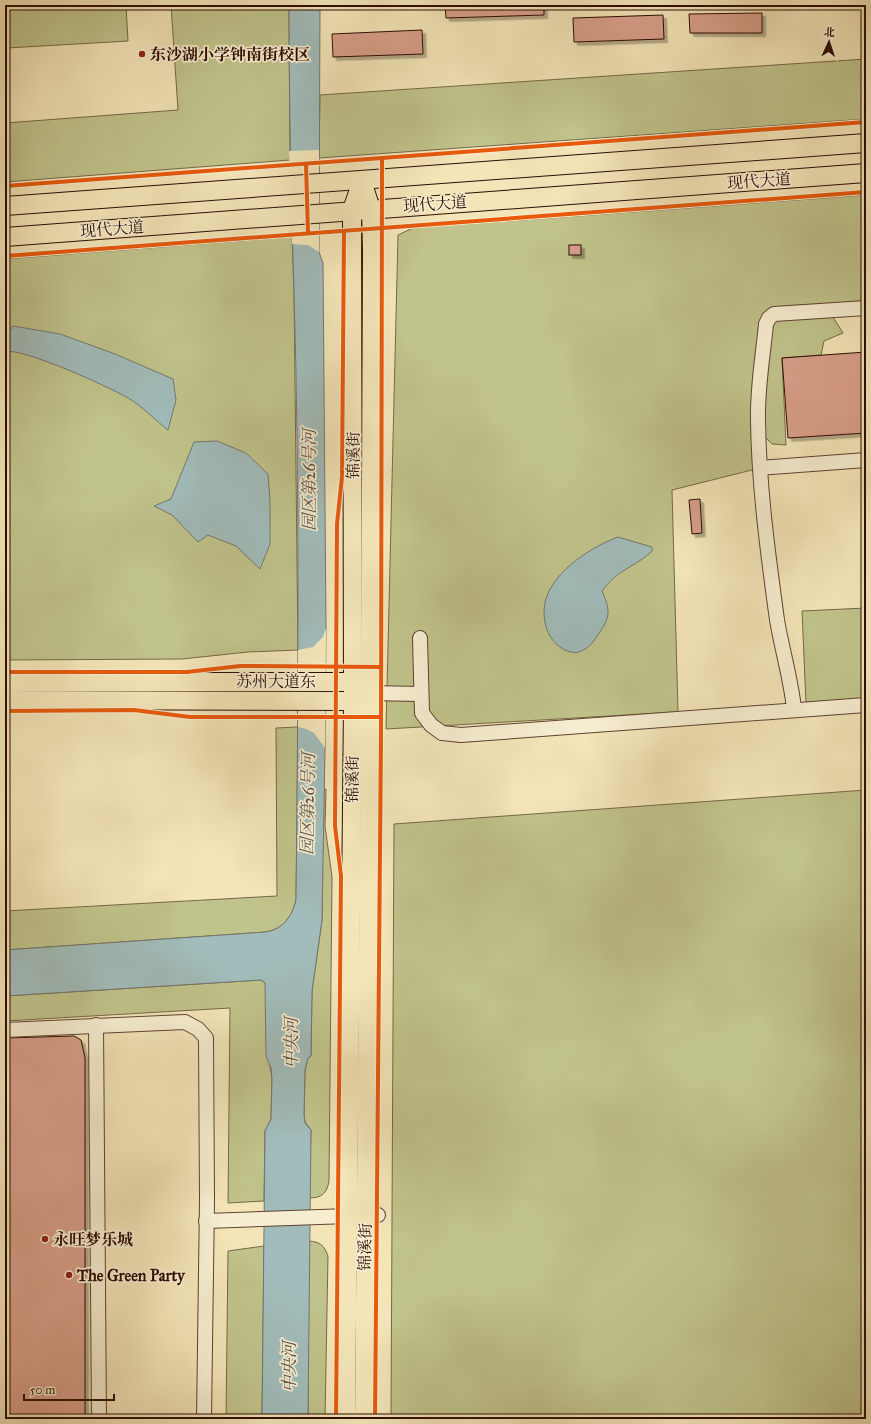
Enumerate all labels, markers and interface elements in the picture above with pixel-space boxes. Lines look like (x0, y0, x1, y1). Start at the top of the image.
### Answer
north arrow (809, 22, 849, 62)
text: 北 (824, 26, 835, 39)
place label: 东沙湖小学钟南街校区 (150, 45, 310, 64)
marker: 东沙湖小学钟南街校区 (137, 49, 147, 59)
street label: 现代大道 (726, 169, 792, 193)
street label: 现代大道 (402, 192, 468, 216)
street label: 现代大道 (79, 217, 145, 241)
water label: 园区第26号河 (299, 426, 320, 531)
street label: 锦溪街 (344, 431, 363, 479)
street label: 苏州大道东 (236, 672, 316, 691)
water label: 园区第26号河 (297, 750, 319, 855)
street label: 锦溪街 (343, 755, 362, 803)
water label: 中央河 (281, 1015, 302, 1069)
street label: 锦溪街 (355, 1223, 375, 1271)
place label: 永旺梦乐城 (53, 1230, 133, 1249)
marker: 永旺梦乐城 (40, 1234, 50, 1244)
place label: The Green Party (76, 1266, 186, 1286)
marker: The Green Party (64, 1270, 74, 1280)
water label: 中央河 (279, 1339, 300, 1393)
scale bar (24, 1376, 114, 1402)
text: 50 m (30, 1383, 55, 1397)

